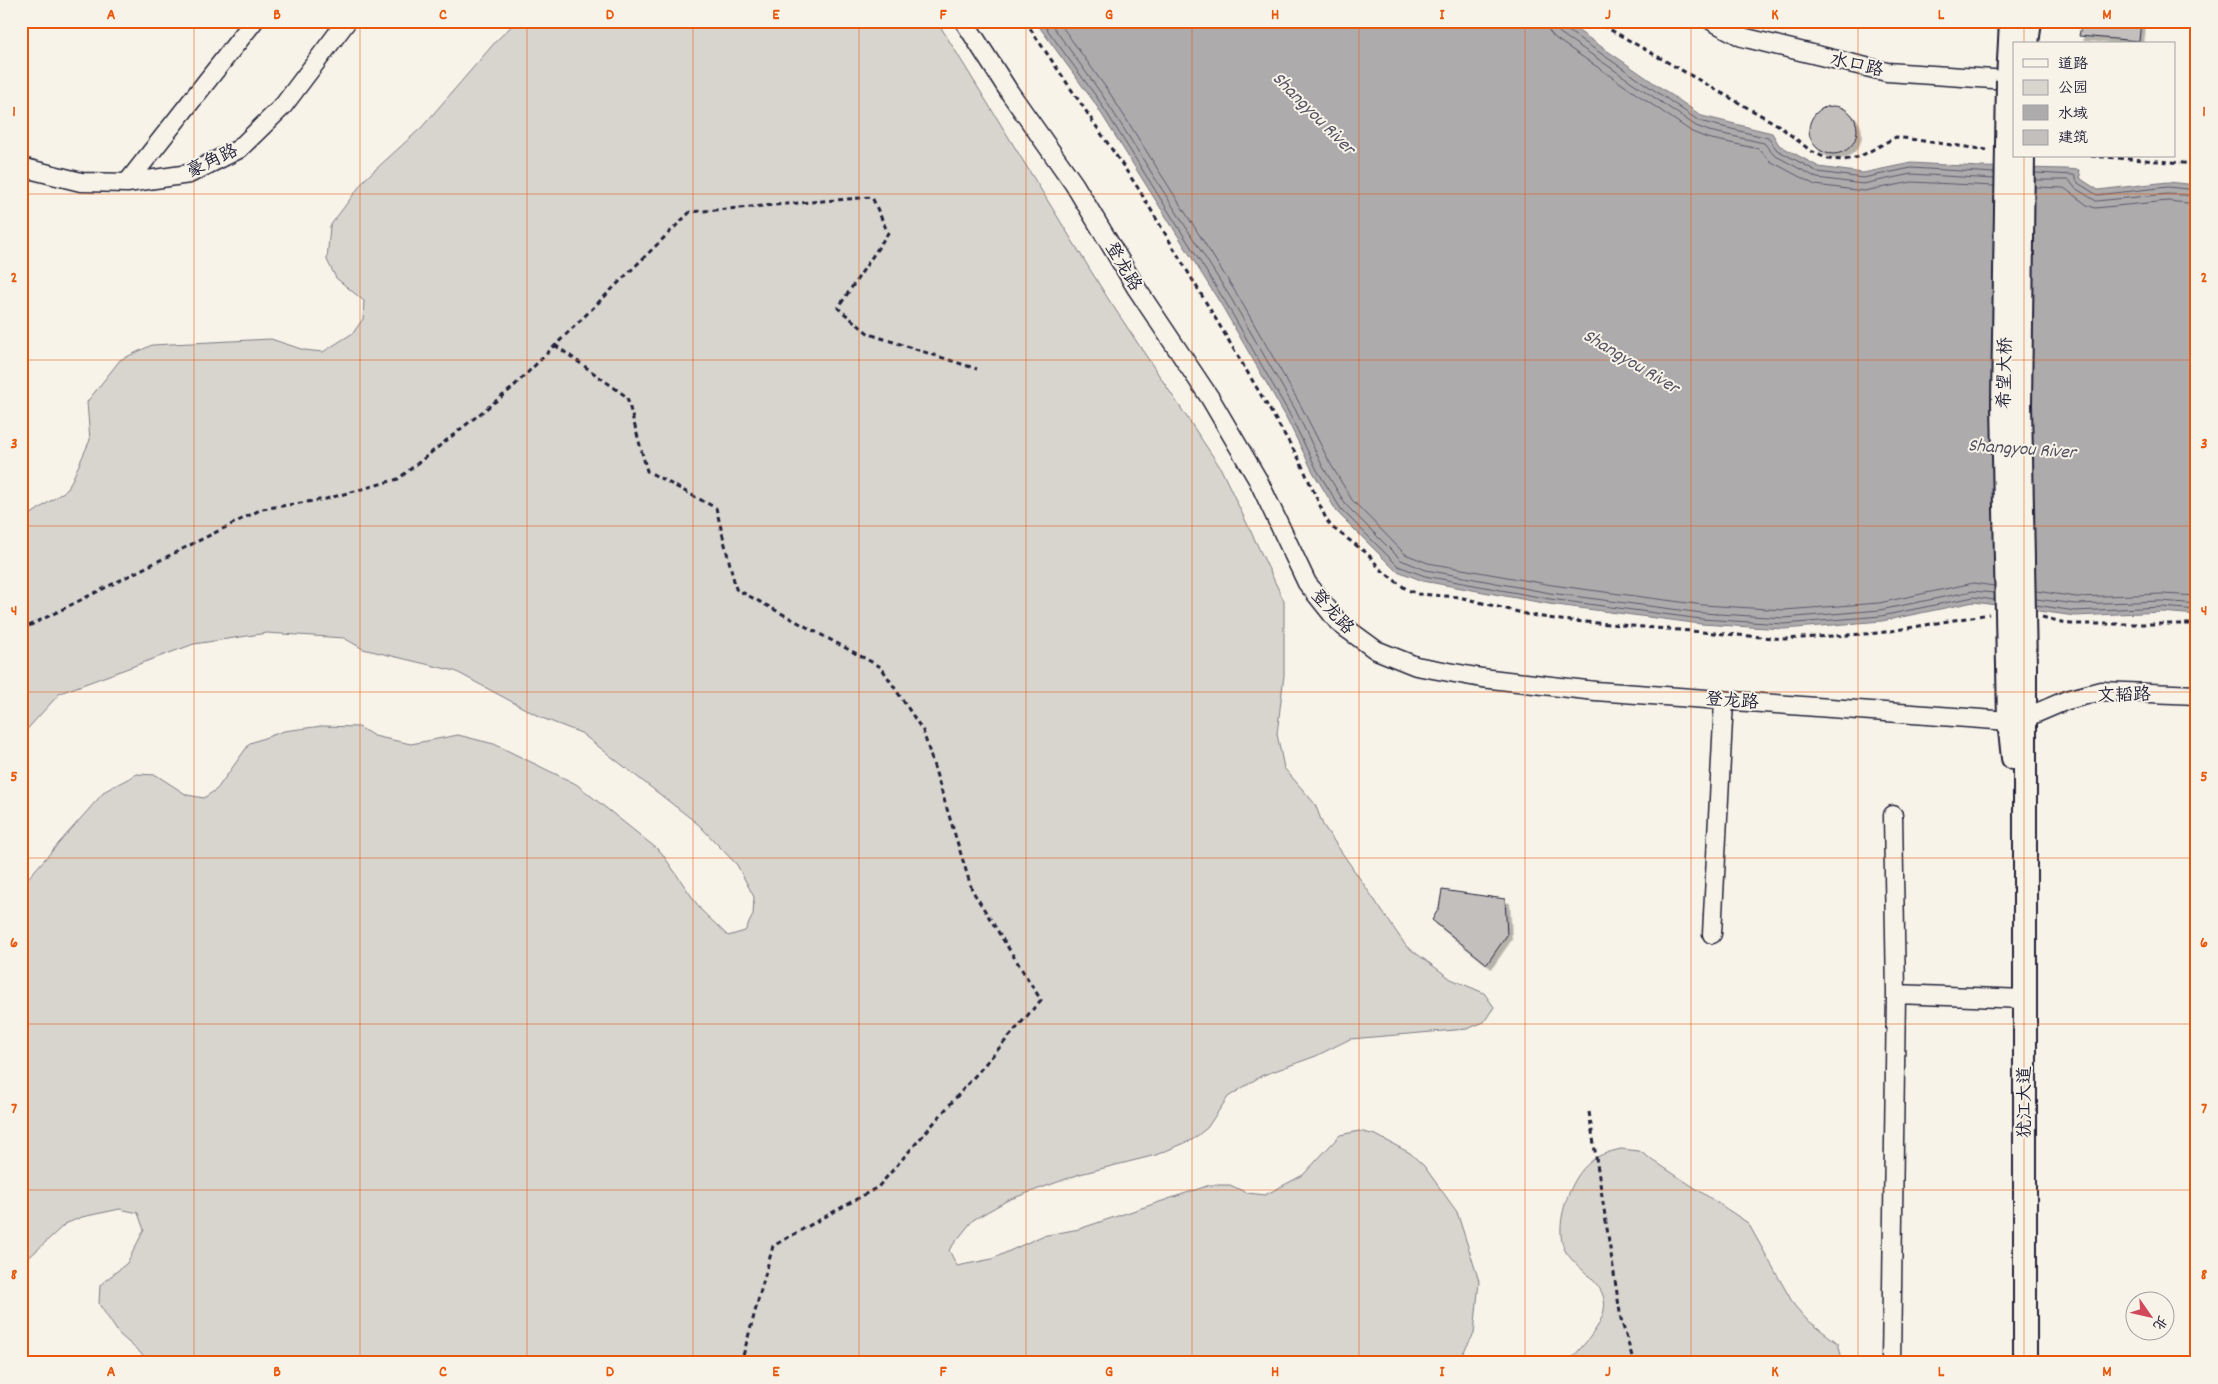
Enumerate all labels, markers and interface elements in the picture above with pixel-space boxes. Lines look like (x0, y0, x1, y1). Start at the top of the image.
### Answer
text: A (107, 4, 116, 27)
text: B (273, 4, 281, 27)
text: C (439, 4, 447, 27)
text: D (606, 4, 615, 27)
text: E (772, 4, 780, 27)
text: F (939, 4, 947, 27)
text: G (1105, 4, 1113, 27)
text: H (1271, 4, 1279, 27)
text: I (1440, 4, 1446, 27)
text: J (1605, 4, 1611, 27)
text: K (1771, 4, 1779, 27)
text: L (1938, 4, 1945, 27)
text: M (2102, 4, 2112, 27)
legend (2013, 42, 2176, 158)
street label: 水口路 (1827, 48, 1886, 85)
text: 道路 (2058, 54, 2088, 76)
water label: Shangyou River (1265, 67, 1362, 164)
text: 公园 (2058, 78, 2088, 100)
text: 1 (12, 101, 16, 124)
text: 1 (2202, 101, 2206, 124)
text: 水域 (2058, 104, 2088, 126)
text: 建筑 (2058, 128, 2088, 150)
street label: 豪角路 (183, 139, 243, 185)
street label: 登龙路 (1097, 238, 1146, 297)
text: 2 (11, 267, 18, 290)
text: 2 (2201, 267, 2208, 290)
water label: Shangyou River (1577, 324, 1685, 403)
street label: 希望大桥 (1993, 337, 2020, 409)
text: 3 (10, 433, 18, 456)
water label: Shangyou River (1967, 433, 2078, 468)
text: 3 (2200, 433, 2208, 456)
street label: 登龙路 (1304, 584, 1359, 641)
text: 4 (11, 600, 17, 623)
text: 4 (2201, 600, 2207, 623)
street label: 文韬路 (2097, 684, 2151, 709)
street label: 登龙路 (1704, 688, 1760, 717)
text: 5 (10, 766, 18, 789)
text: 5 (2200, 766, 2208, 789)
text: 6 (10, 932, 18, 955)
text: 6 (2200, 932, 2208, 955)
street label: 犹江大道 (2014, 1066, 2039, 1138)
text: 7 (11, 1098, 17, 1121)
text: 7 (2201, 1098, 2207, 1121)
text: 8 (11, 1264, 18, 1287)
text: 8 (2201, 1264, 2208, 1287)
north arrow (2126, 1292, 2176, 1342)
text: 北 (2147, 1311, 2171, 1334)
text: A (107, 1361, 116, 1384)
text: B (273, 1361, 281, 1384)
text: C (439, 1361, 447, 1384)
text: D (606, 1361, 615, 1384)
text: E (772, 1361, 780, 1384)
text: F (939, 1361, 947, 1384)
text: G (1105, 1361, 1113, 1384)
text: H (1271, 1361, 1279, 1384)
text: I (1440, 1361, 1446, 1384)
text: J (1605, 1361, 1611, 1384)
text: K (1771, 1361, 1779, 1384)
text: L (1938, 1361, 1945, 1384)
text: M (2102, 1361, 2112, 1384)

